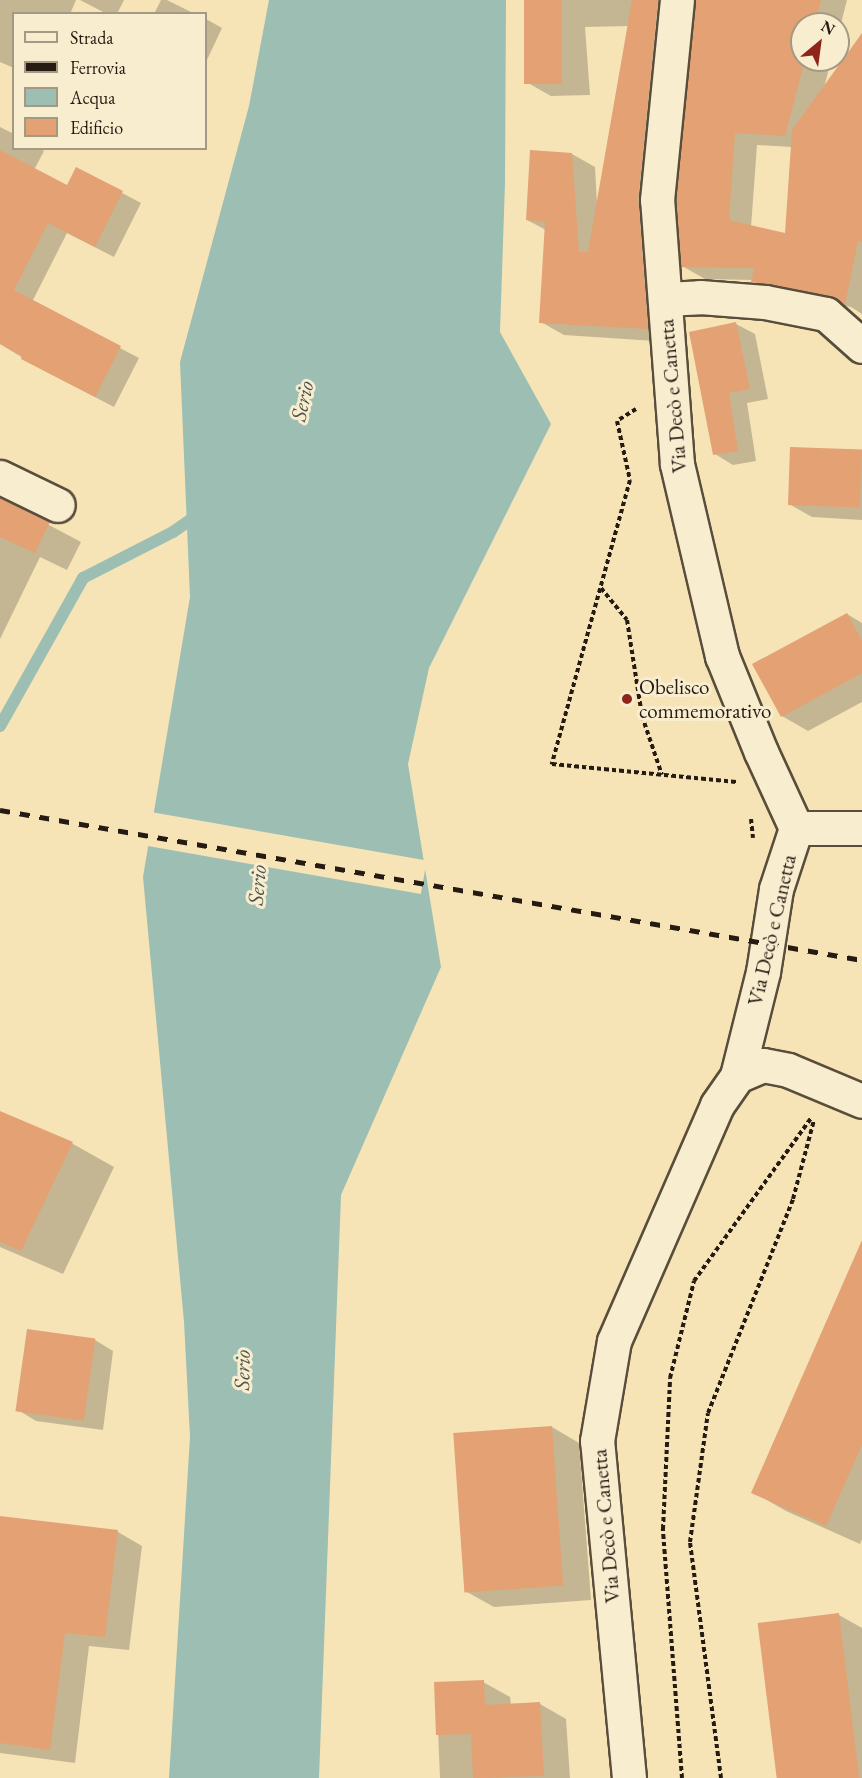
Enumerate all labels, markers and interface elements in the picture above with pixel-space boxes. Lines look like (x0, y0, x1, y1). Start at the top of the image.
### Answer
legend (12, 12, 207, 150)
north arrow (790, 12, 850, 72)
text: N (817, 15, 839, 40)
text: Strada (70, 26, 114, 49)
text: Ferrovia (70, 56, 126, 79)
text: Acqua (70, 86, 116, 109)
text: Edificio (70, 116, 123, 139)
street label: Via Decò e Canetta (654, 318, 692, 474)
water label: Serio (285, 378, 319, 424)
place label: Obelisco commemorativo (639, 674, 771, 724)
marker: Obelisco commemorativo (620, 692, 634, 706)
street label: Via Decò e Canetta (742, 852, 802, 1008)
water label: Serio (242, 864, 272, 906)
water label: Serio (228, 1350, 256, 1390)
street label: Via Decò e Canetta (587, 1448, 625, 1604)

